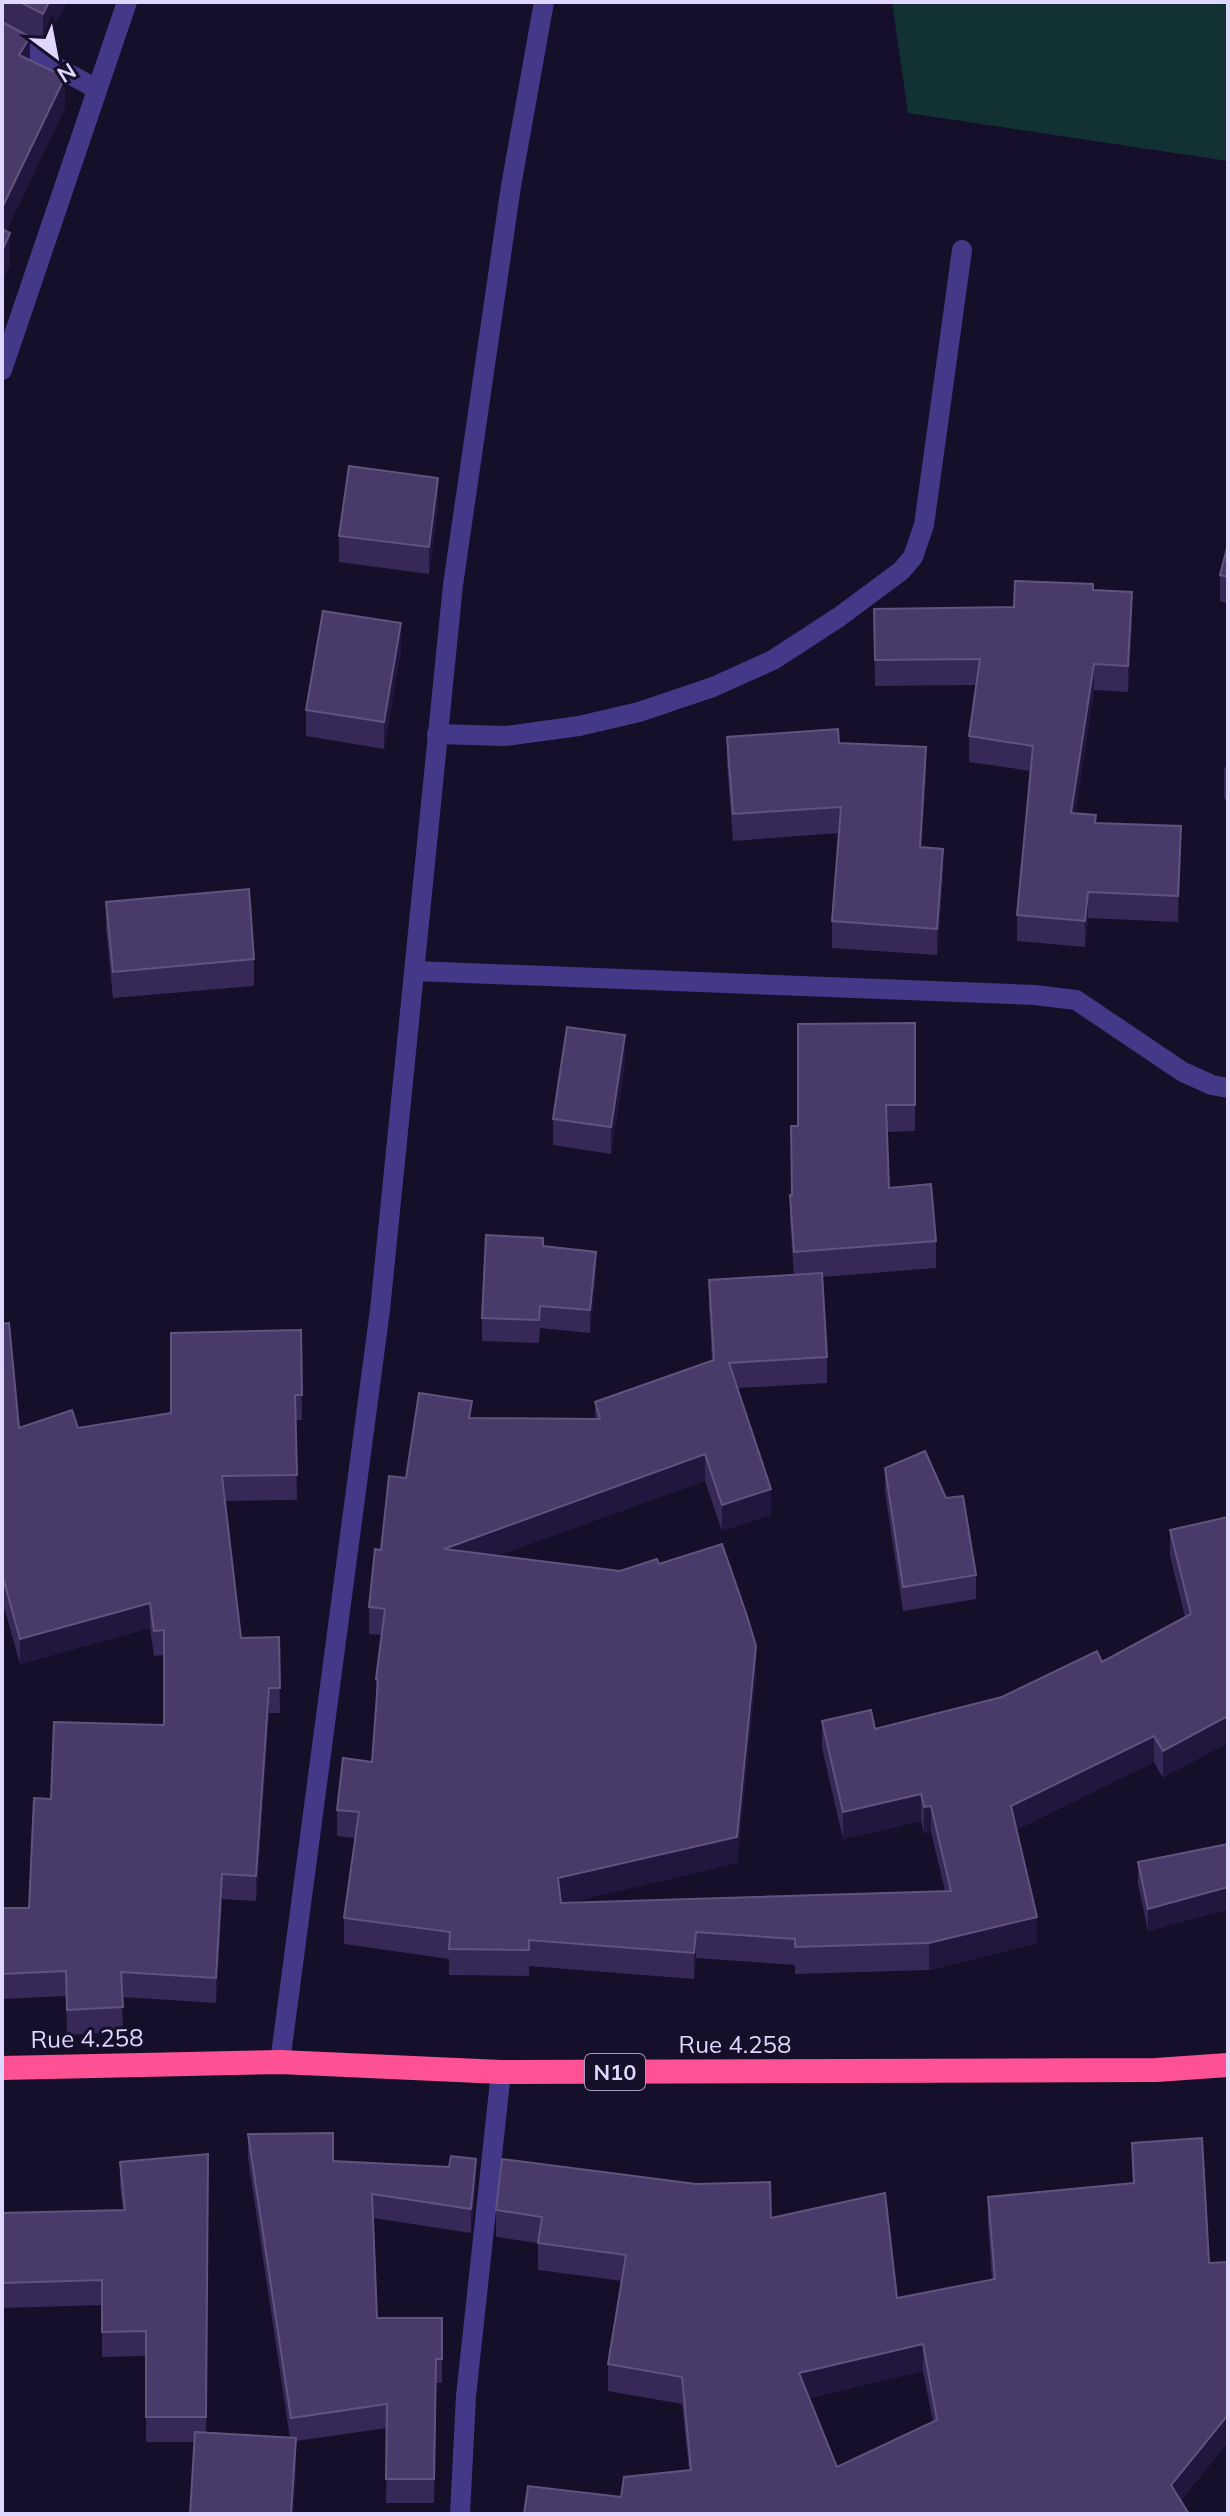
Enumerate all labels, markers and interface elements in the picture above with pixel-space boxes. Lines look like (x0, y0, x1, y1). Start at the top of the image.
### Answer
north arrow (16, 16, 96, 96)
text: N (52, 57, 81, 89)
street label: Rue 4.258 (30, 2022, 144, 2054)
street label: Rue 4.258 (679, 2029, 791, 2059)
road number: N10 (585, 2054, 645, 2090)

